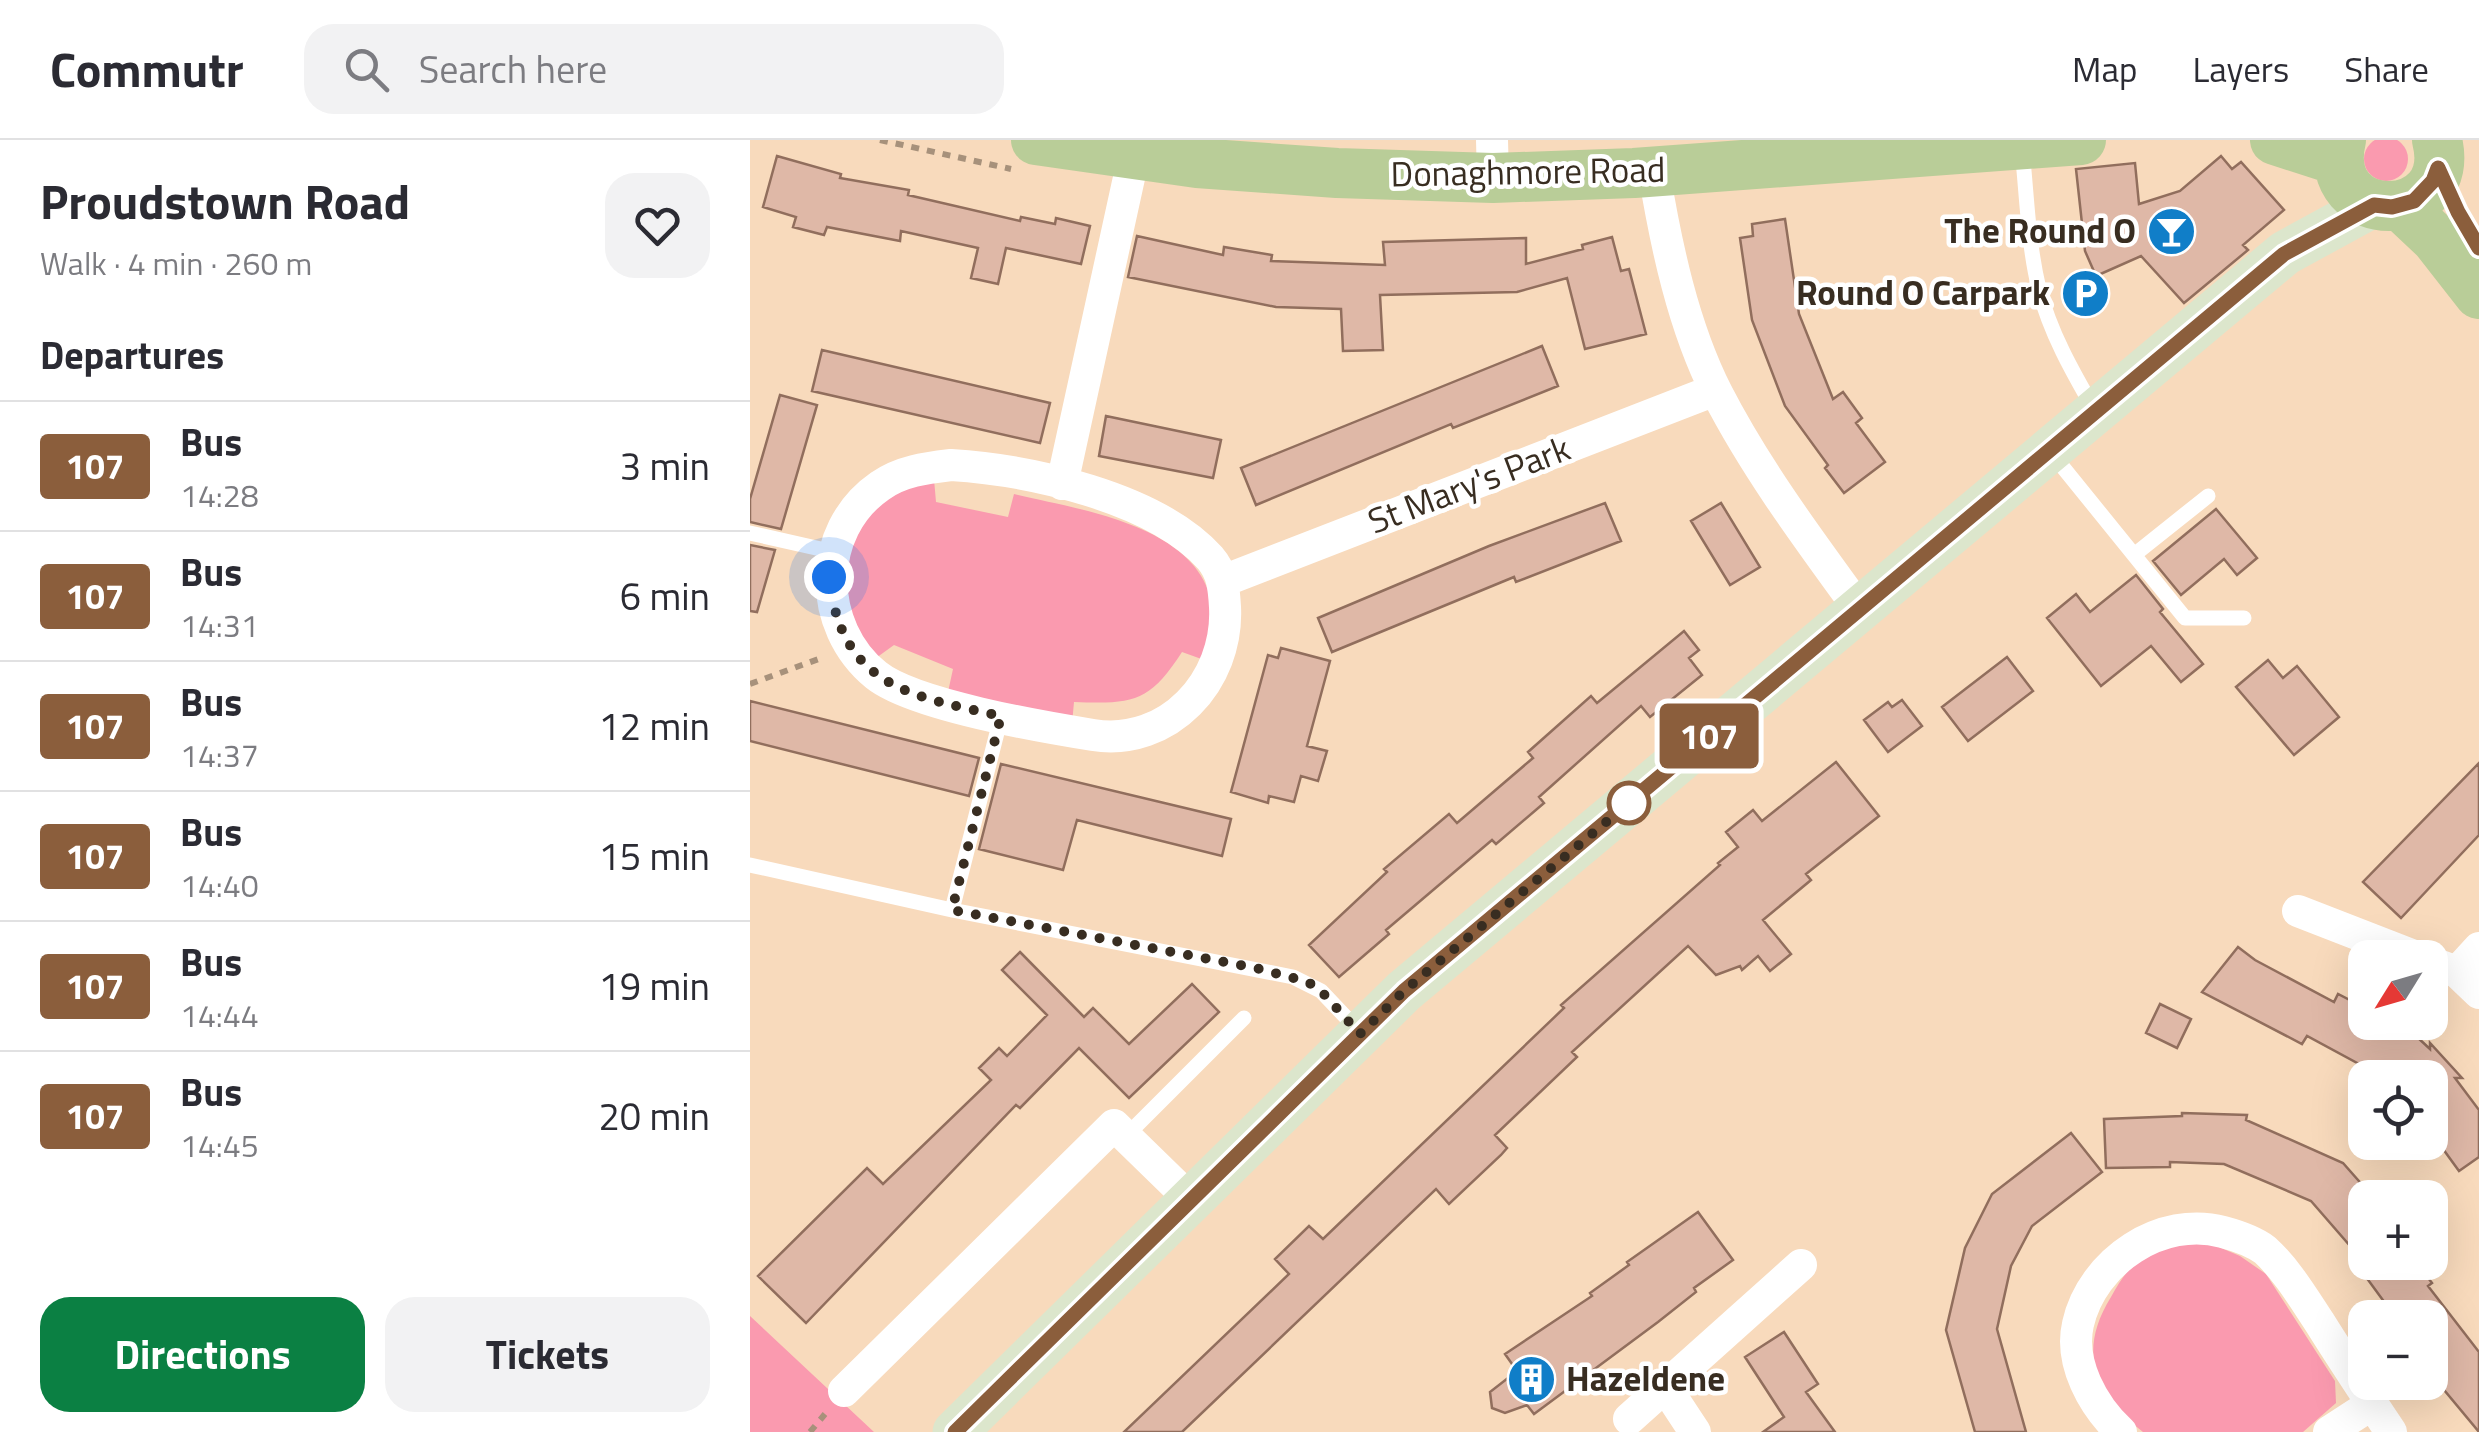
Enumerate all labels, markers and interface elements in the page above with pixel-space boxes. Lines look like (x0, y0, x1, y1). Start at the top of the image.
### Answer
search box (304, 24, 1004, 114)
text: Commutr (50, 33, 244, 106)
text: Search here (419, 40, 607, 98)
icon: search (339, 42, 394, 97)
text: Map (2072, 42, 2137, 96)
text: Layers (2192, 42, 2289, 96)
text: Share (2344, 42, 2429, 96)
street label: Donaghmore Road (1390, 142, 1666, 200)
text: Proudstown Road (40, 165, 410, 238)
button: heart (605, 173, 710, 278)
place label: The Round O (1944, 203, 2136, 257)
bar icon: The Round O (2145, 205, 2197, 257)
text: Walk · 4 min · 260 m (40, 239, 312, 287)
place label: Round O Carpark (1796, 265, 2050, 319)
parking icon: Round O Carpark (2059, 267, 2111, 319)
text: Departures (40, 326, 224, 384)
text: Bus (180, 413, 242, 471)
street label: St Mary's Park (1360, 421, 1578, 547)
text: 3 min (620, 437, 710, 495)
text: 107 (66, 439, 124, 493)
text: 14:28 (180, 471, 259, 519)
text: Bus (180, 543, 242, 601)
your location (804, 552, 854, 602)
text: 6 min (620, 567, 710, 625)
text: 107 (66, 569, 124, 623)
text: 14:31 (180, 601, 259, 649)
text: Bus (180, 673, 242, 731)
text: 12 min (599, 697, 710, 755)
text: 107 (66, 699, 124, 753)
line badge: 107 (1652, 704, 1766, 768)
text: 107 (1680, 709, 1738, 763)
text: 14:37 (180, 731, 259, 779)
unlabelled marker (1608, 782, 1650, 824)
text: Bus (180, 803, 242, 861)
text: 15 min (599, 827, 710, 885)
text: 107 (66, 829, 124, 883)
text: 14:40 (180, 861, 259, 909)
text: Bus (180, 933, 242, 991)
north arrow (2348, 940, 2448, 1040)
map controls (2348, 940, 2448, 1400)
text: 19 min (599, 957, 710, 1015)
text: 107 (66, 959, 124, 1013)
text: 14:44 (180, 991, 259, 1039)
button: locate (2348, 1060, 2448, 1160)
text: Bus (180, 1063, 242, 1121)
text: 20 min (599, 1087, 710, 1145)
text: 107 (66, 1089, 124, 1143)
text: 14:45 (180, 1121, 259, 1169)
button: + (2348, 1180, 2448, 1280)
button: Directions (40, 1297, 365, 1412)
button: Tickets (385, 1297, 710, 1412)
button: − (2348, 1300, 2448, 1400)
place label: Hazeldene (1566, 1351, 1725, 1405)
building icon: Hazeldene (1505, 1353, 1557, 1405)

